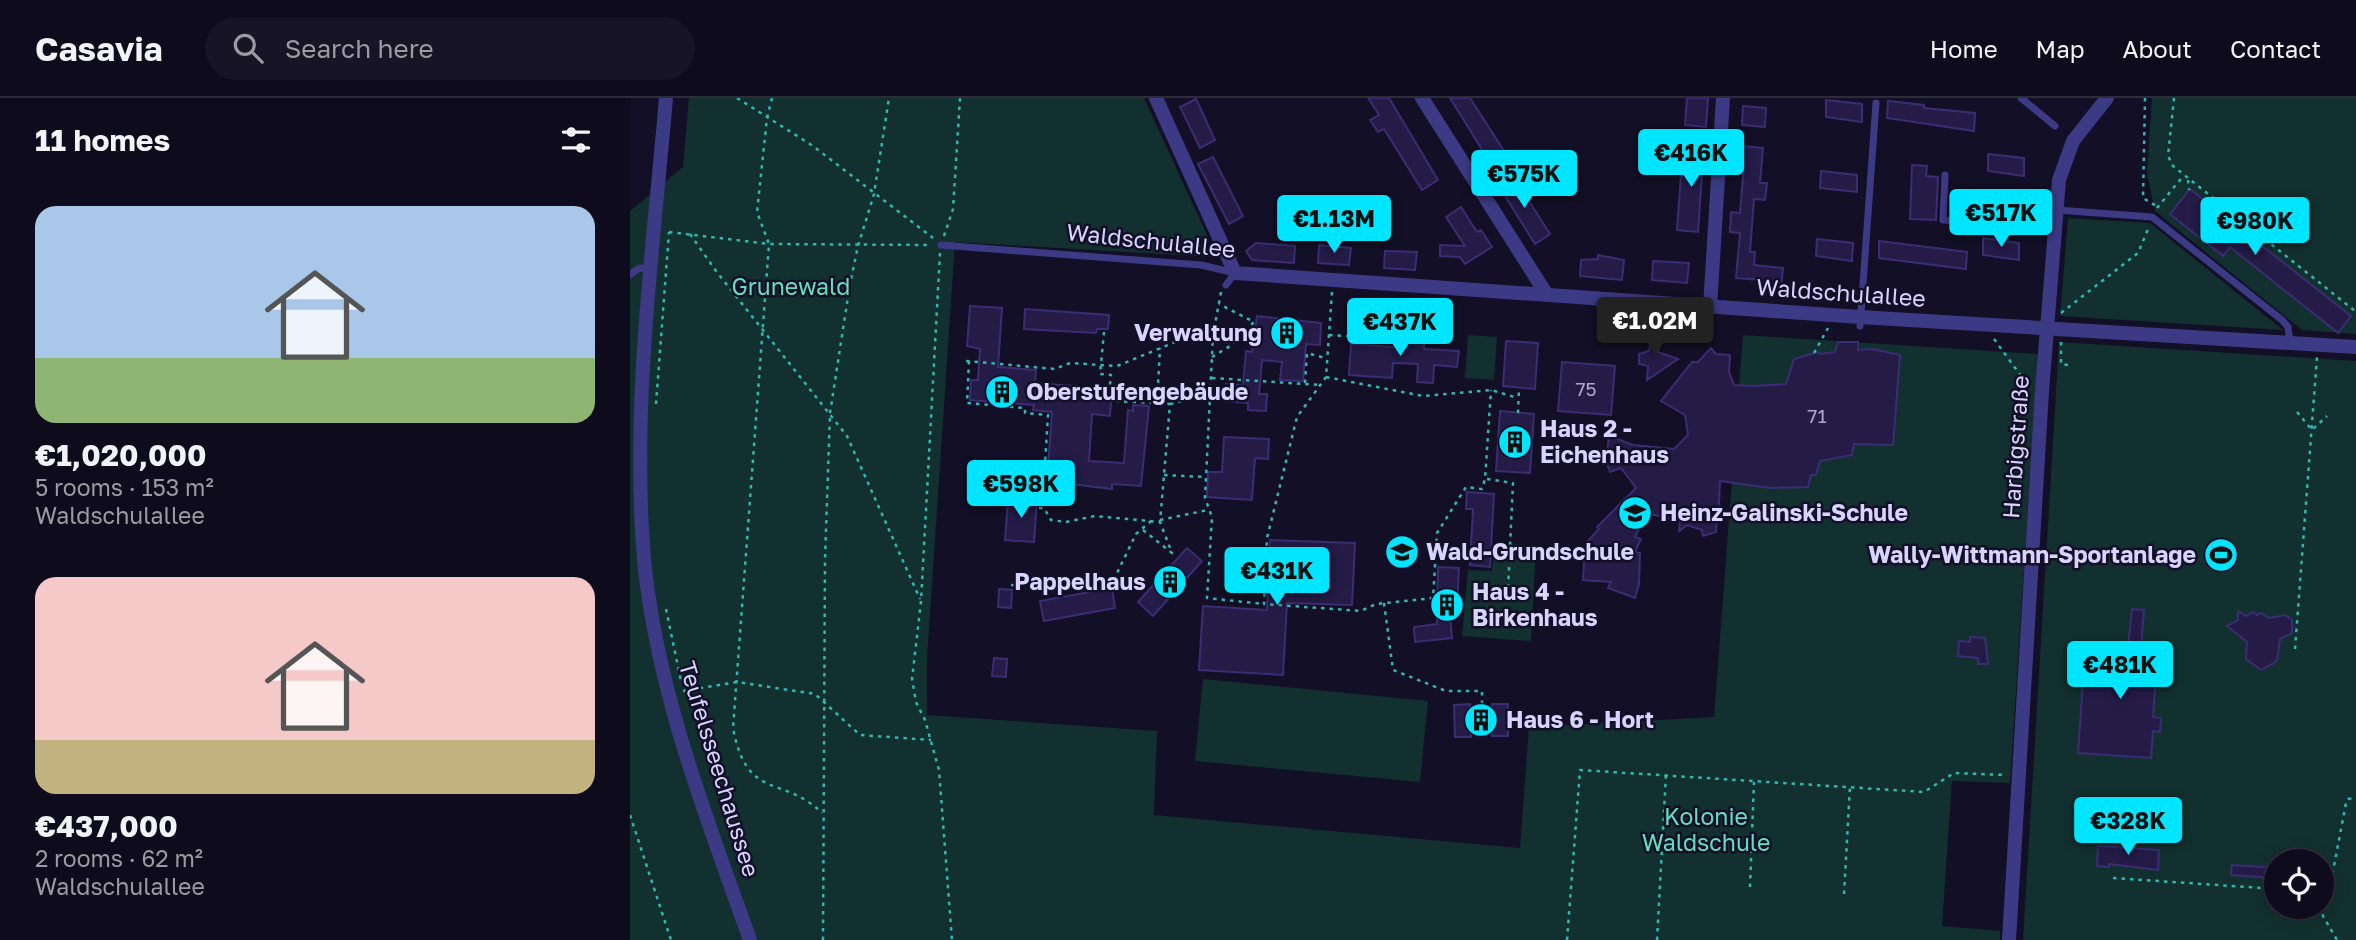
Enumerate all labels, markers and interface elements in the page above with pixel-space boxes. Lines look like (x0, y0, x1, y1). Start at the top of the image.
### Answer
search box (205, 17, 695, 80)
text: Casavia (35, 29, 163, 68)
icon: search (229, 29, 267, 67)
text: Search here (285, 33, 434, 64)
text: Home (1930, 34, 1998, 63)
text: Map (2036, 34, 2085, 63)
text: About (2123, 34, 2192, 63)
text: Contact (2230, 34, 2321, 63)
icon: filters (557, 121, 595, 159)
text: 11 homes (35, 122, 170, 158)
pin: €416K (1642, 130, 1740, 189)
text: €416K (1654, 138, 1728, 166)
pin: €575K (1475, 150, 1573, 210)
text: €575K (1487, 159, 1561, 187)
pin: €517K (1952, 190, 2050, 249)
pin: €1.13M (1277, 195, 1391, 255)
text: €517K (1965, 198, 2037, 226)
pin: €980K (2206, 198, 2304, 257)
text: €1.13M (1293, 204, 1375, 232)
text: €980K (2216, 206, 2294, 234)
street label: Waldschulallee (1065, 217, 1237, 263)
icon: home (252, 252, 378, 378)
park label: Grunewald (732, 272, 850, 300)
street label: Waldschulallee (1755, 272, 1927, 312)
pin: €1.02M (1598, 298, 1712, 357)
pin: €437K (1351, 299, 1449, 358)
text: €1.02M (1613, 306, 1697, 334)
text: €437K (1363, 307, 1437, 335)
building icon: Verwaltung (1268, 314, 1306, 352)
place label: Verwaltung (1134, 318, 1262, 346)
building icon: Oberstufengebäude (983, 373, 1021, 411)
street label: Harbigstraße (1996, 374, 2034, 520)
place label: Oberstufengebäude (1026, 377, 1248, 405)
house number: 75 (1575, 377, 1597, 400)
house number: 71 (1807, 404, 1827, 427)
place label: Haus 2 - Eichenhaus (1540, 414, 1669, 468)
building icon: Haus 2 - Eichenhaus (1496, 423, 1534, 461)
text: €1,020,000 (35, 437, 207, 473)
pin: €598K (972, 460, 1070, 520)
text: €598K (983, 469, 1059, 497)
text: 5 rooms · 153 m² (35, 473, 214, 501)
school or university icon: Heinz-Galinski-Schule (1616, 494, 1654, 532)
place label: Heinz-Galinski-Schule (1660, 498, 1908, 526)
text: Waldschulallee (35, 501, 205, 529)
school or university icon: Wald-Grundschule (1383, 533, 1421, 571)
sports icon: Wally-Wittmann-Sportanlage (2202, 536, 2240, 574)
place label: Wald-Grundschule (1426, 537, 1634, 565)
place label: Wally-Wittmann-Sportanlage (1868, 540, 2196, 568)
pin: €431K (1228, 547, 1326, 607)
text: €431K (1240, 556, 1314, 584)
building icon: Pappelhaus (1151, 563, 1189, 601)
place label: Pappelhaus (1014, 567, 1146, 595)
place label: Haus 4 - Birkenhaus (1472, 577, 1598, 631)
building icon: Haus 4 - Birkenhaus (1428, 586, 1466, 624)
icon: home (252, 623, 378, 749)
pin: €481K (2071, 642, 2169, 701)
text: €481K (2083, 650, 2157, 678)
street label: Teufelsseechaussee (674, 657, 766, 880)
building icon: Haus 6 - Hort (1462, 701, 1500, 739)
place label: Haus 6 - Hort (1506, 705, 1654, 733)
pin: €328K (2079, 798, 2177, 857)
park label: Kolonie Waldschule (1642, 802, 1770, 856)
text: €328K (2090, 806, 2166, 834)
text: €437,000 (35, 808, 178, 844)
text: 2 rooms · 62 m² (35, 844, 203, 872)
map controls (2264, 849, 2334, 919)
button: locate (2264, 849, 2334, 919)
text: Waldschulallee (35, 872, 205, 900)

